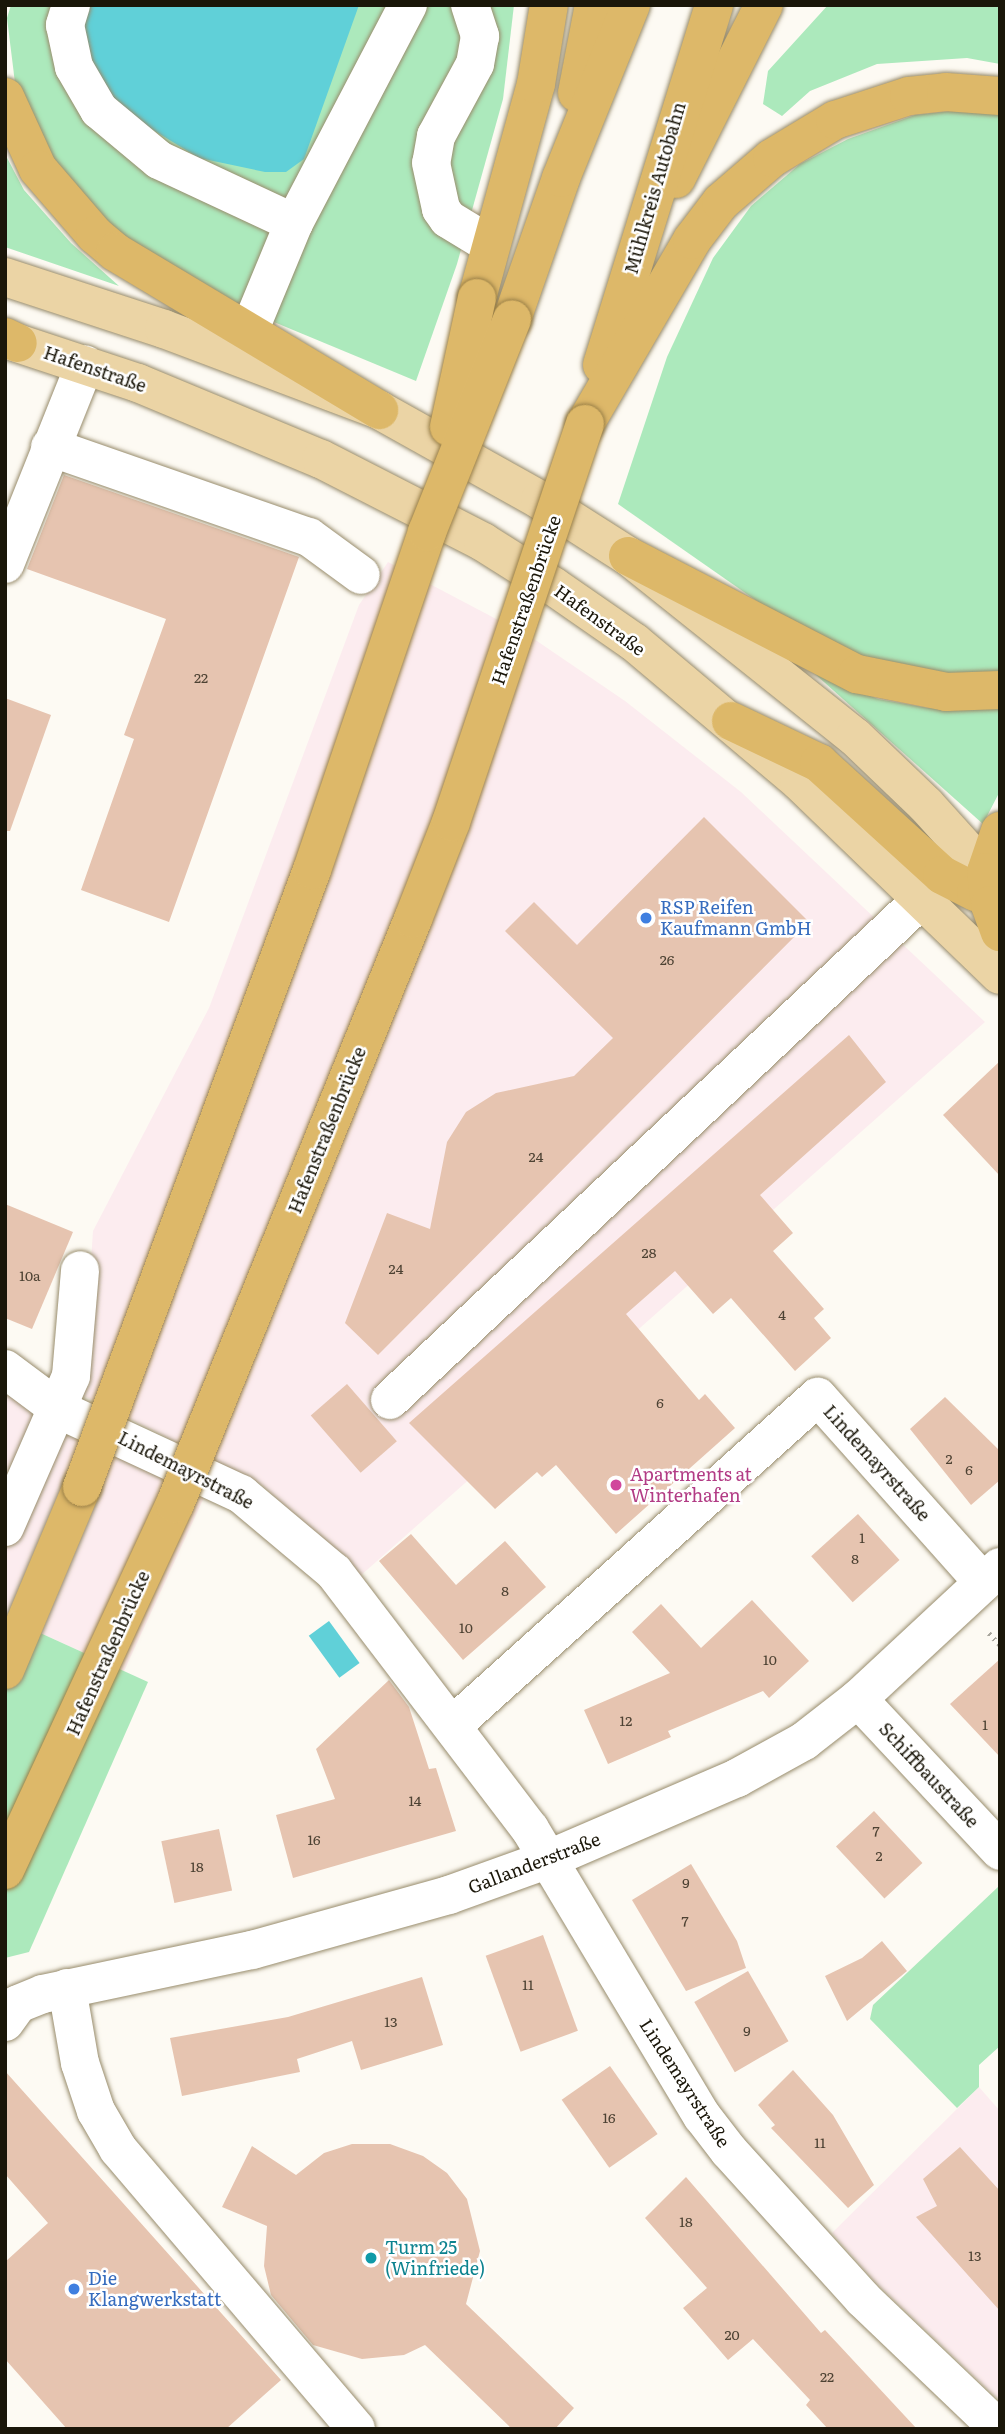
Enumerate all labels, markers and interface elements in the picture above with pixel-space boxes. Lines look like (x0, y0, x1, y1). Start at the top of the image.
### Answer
street label: Mühlkreis Autobahn (620, 100, 690, 276)
street label: Hafenstraße (41, 341, 149, 397)
street label: Hafenstraßenbrücke (487, 512, 565, 688)
street label: Hafenstraße (550, 580, 650, 660)
house number: 22 (194, 669, 208, 685)
place label: RSP Reifen Kaufmann GmbH (660, 897, 812, 940)
marker: RSP Reifen Kaufmann GmbH (638, 910, 654, 926)
house number: 26 (660, 951, 674, 967)
street label: Hafenstraßenbrücke (284, 1043, 370, 1217)
house number: 24 (529, 1148, 543, 1164)
house number: 28 (642, 1244, 656, 1260)
house number: 24 (389, 1260, 403, 1276)
house number: 10a (19, 1267, 41, 1283)
house number: 4 (778, 1306, 786, 1322)
house number: 6 (656, 1394, 664, 1410)
street label: Lindemayrstraße (819, 1400, 935, 1526)
street label: Lindemayrstraße (115, 1427, 257, 1513)
house number: 2 (945, 1450, 953, 1466)
house number: 6 (965, 1461, 973, 1477)
place label: Apartments at Winterhafen (630, 1464, 752, 1506)
marker: Apartments at Winterhafen (608, 1477, 624, 1493)
house number: 1 (859, 1529, 865, 1545)
house number: 8 (851, 1550, 859, 1566)
street label: Hafenstraßenbrücke (62, 1567, 154, 1739)
house number: 8 (501, 1582, 509, 1598)
house number: 10 (459, 1619, 473, 1635)
house number: 10 (763, 1651, 777, 1667)
house number: 12 (620, 1712, 632, 1728)
house number: 1 (982, 1716, 988, 1732)
street label: Schiffbaustraße (875, 1718, 983, 1832)
house number: 14 (409, 1792, 421, 1808)
house number: 7 (872, 1822, 880, 1838)
street label: Gallanderstraße (465, 1828, 603, 1898)
house number: 16 (307, 1831, 321, 1847)
house number: 2 (875, 1847, 883, 1863)
house number: 18 (190, 1858, 204, 1874)
house number: 9 (682, 1874, 690, 1890)
house number: 7 (681, 1912, 689, 1928)
house number: 11 (522, 1976, 534, 1992)
house number: 13 (384, 2013, 398, 2029)
street label: Lindemayrstraße (635, 2015, 735, 2151)
house number: 9 (743, 2022, 751, 2038)
house number: 16 (602, 2109, 616, 2125)
house number: 11 (814, 2134, 826, 2150)
house number: 18 (679, 2213, 693, 2229)
place label: Turm 25 (Winfriede) (385, 2237, 485, 2280)
house number: 13 (968, 2247, 982, 2263)
marker: Turm 25 (Winfriede) (363, 2250, 379, 2266)
place label: Die Klangwerkstatt (88, 2268, 221, 2310)
marker: Die Klangwerkstatt (66, 2281, 82, 2297)
house number: 20 (724, 2326, 740, 2342)
house number: 22 (820, 2368, 834, 2384)

